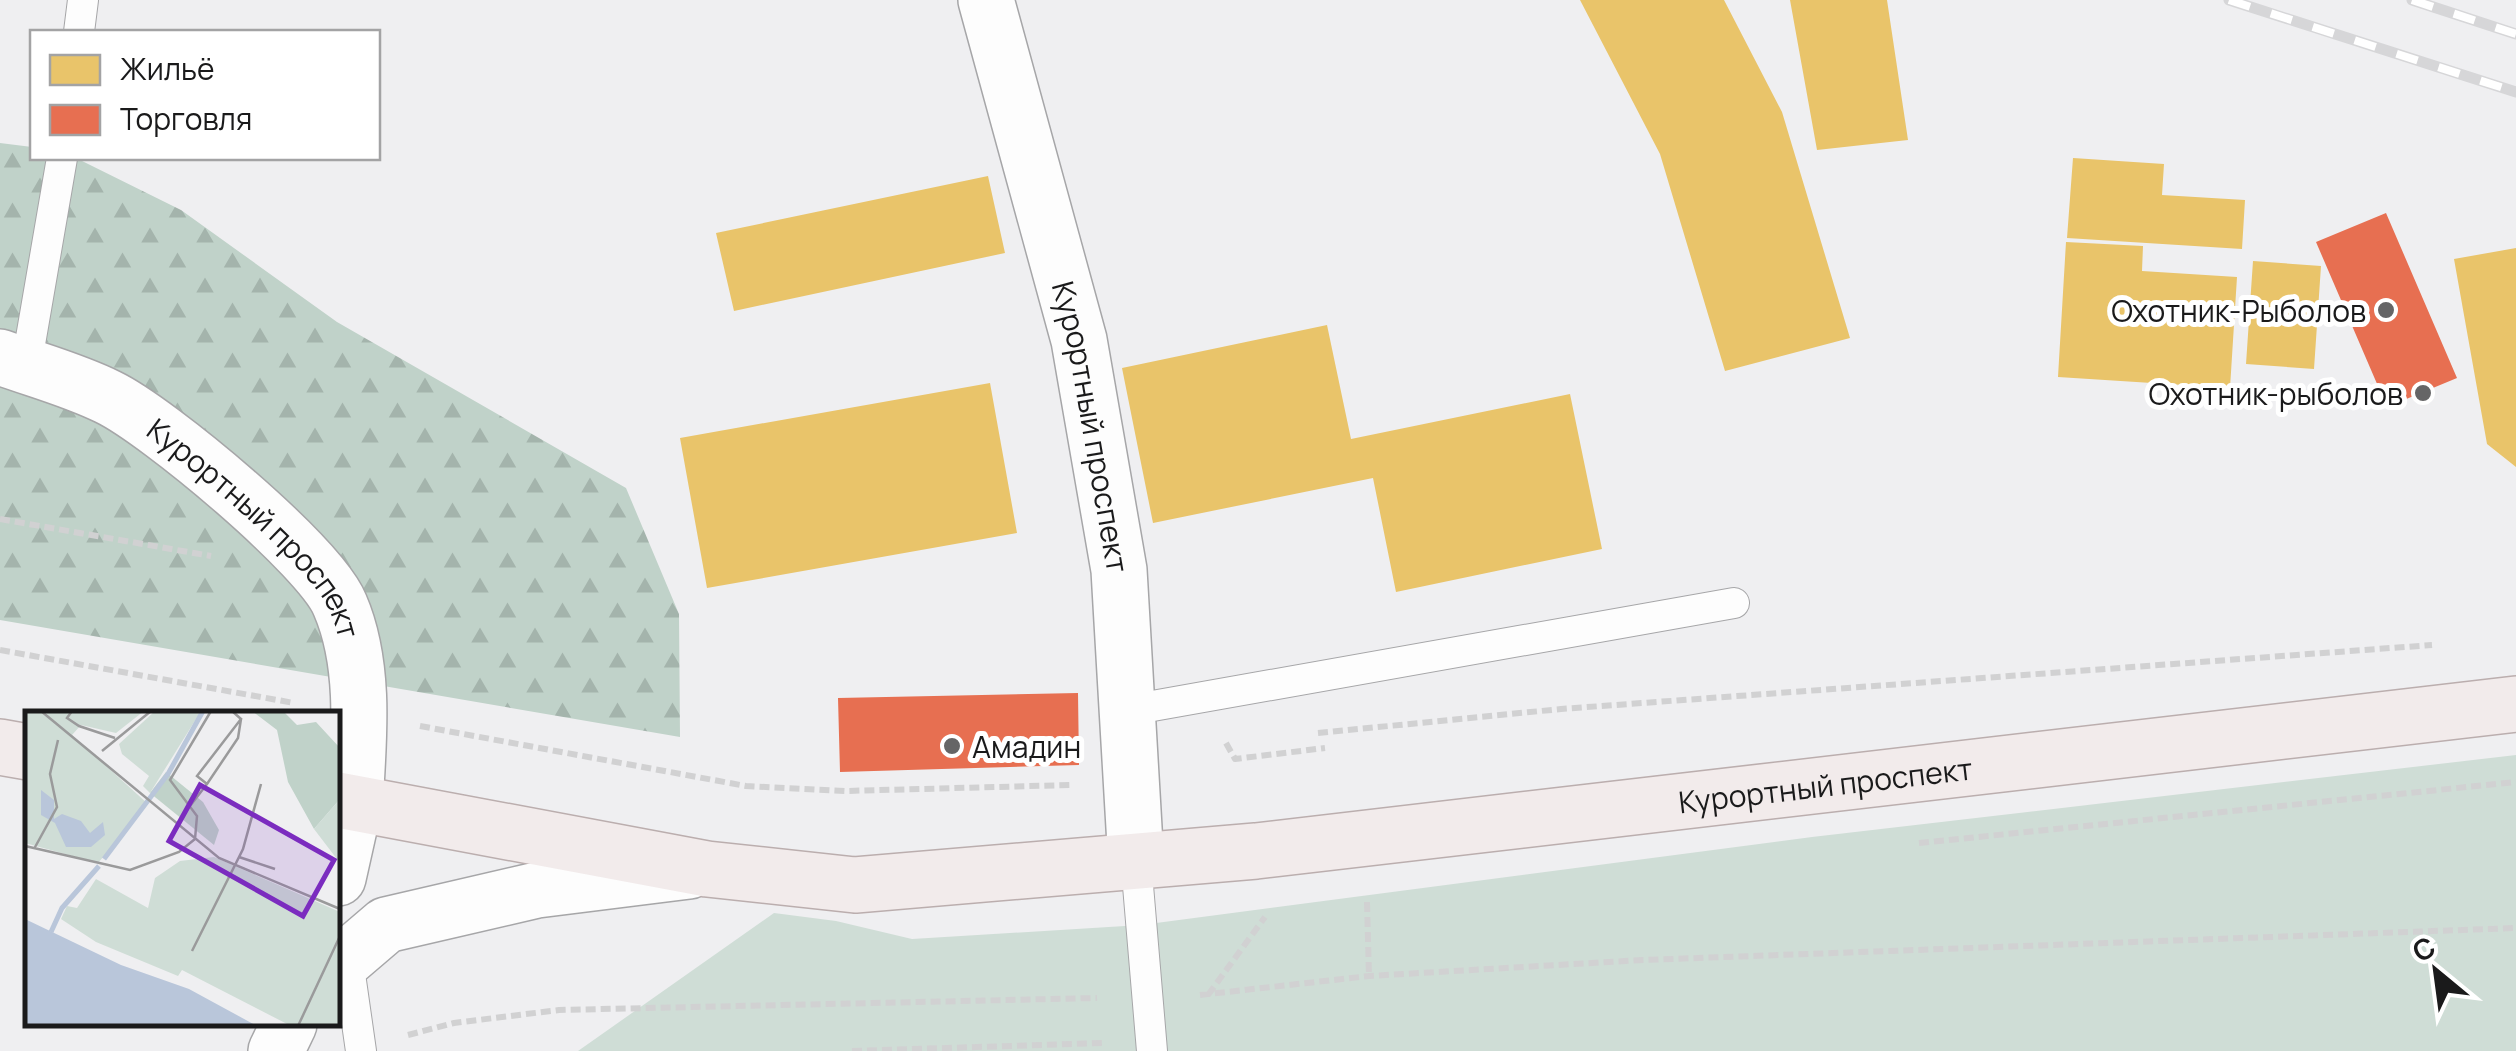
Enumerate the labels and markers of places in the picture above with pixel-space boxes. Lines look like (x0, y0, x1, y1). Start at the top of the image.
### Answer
place label: Охотник-Рыболов (2111, 290, 2366, 331)
marker: Охотник-Рыболов (2375, 299, 2397, 321)
place label: Охотник-рыболов (2149, 373, 2403, 414)
marker: Охотник-рыболов (2412, 382, 2434, 404)
place label: Амадин (972, 726, 1081, 767)
marker: Амадин (941, 735, 963, 757)

